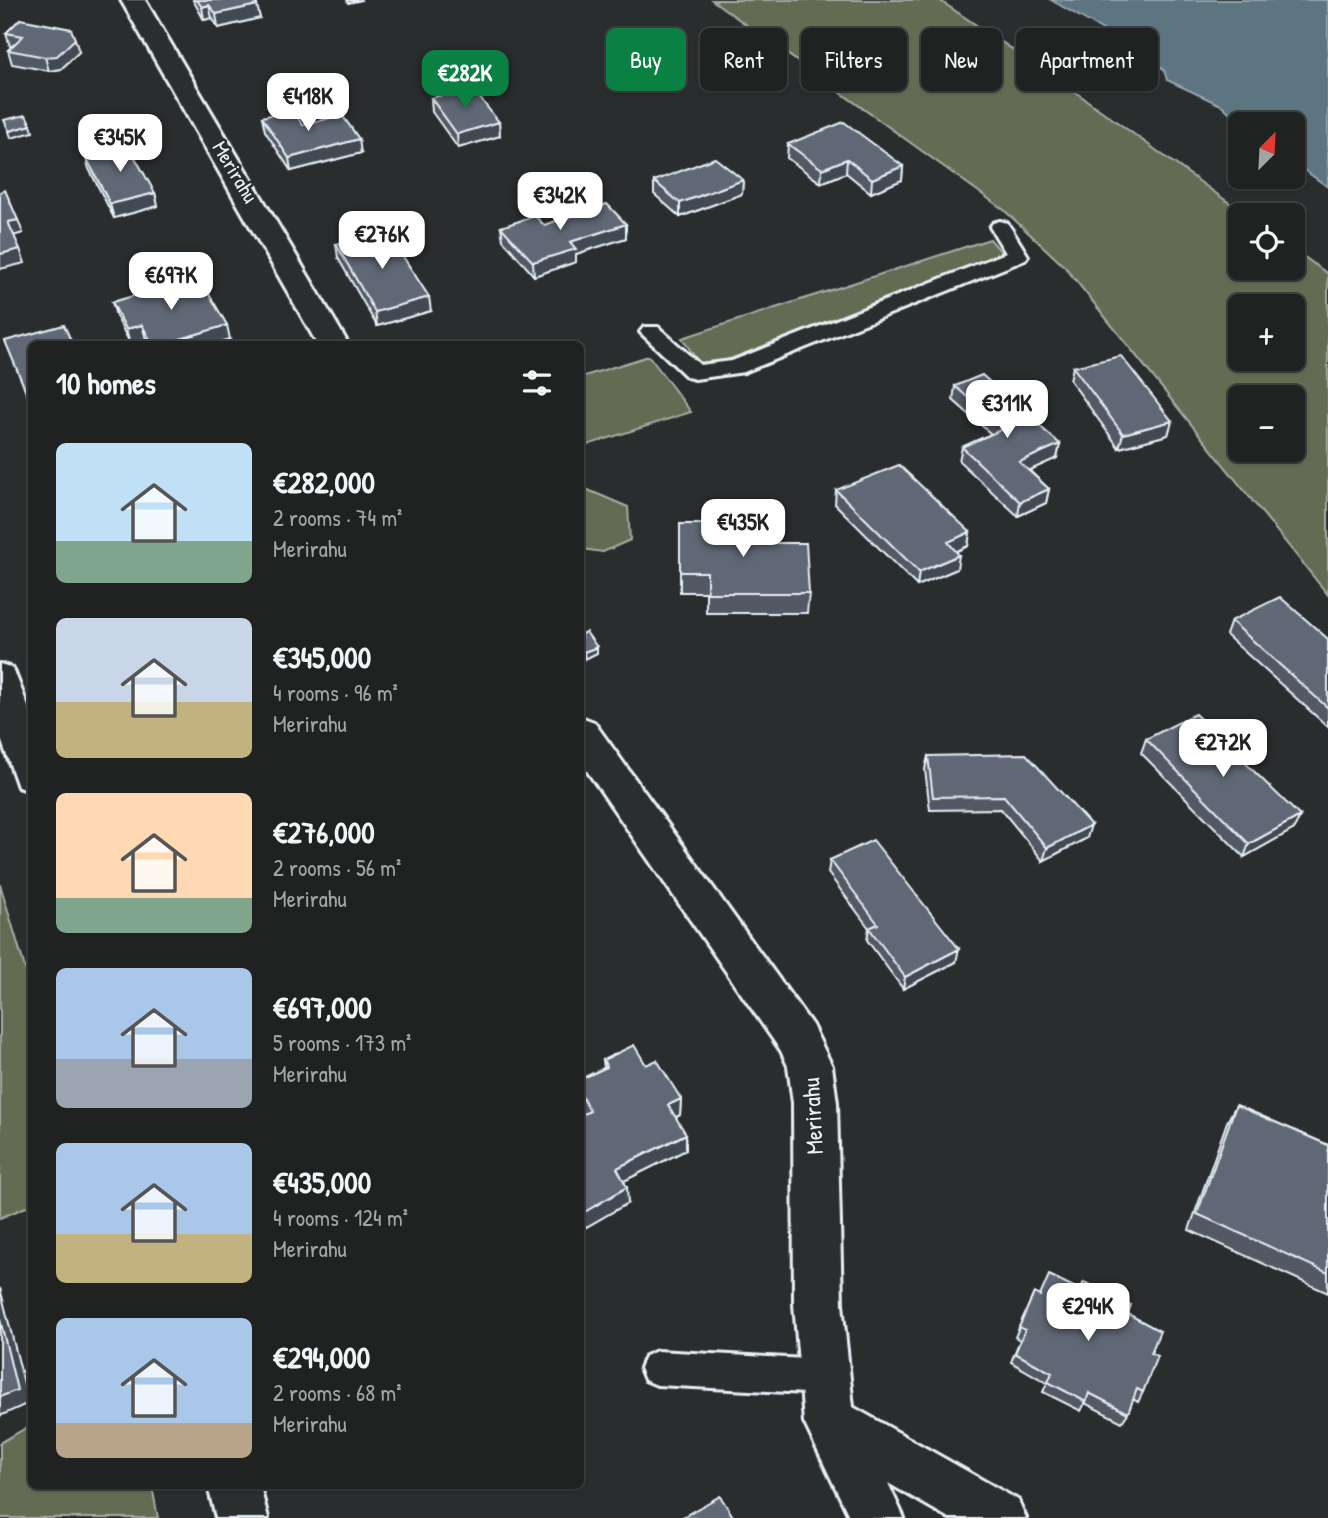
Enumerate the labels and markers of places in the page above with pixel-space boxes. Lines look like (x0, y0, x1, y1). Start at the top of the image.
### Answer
pin: €282K (416, 50, 514, 110)
pin: €418K (259, 74, 357, 133)
pin: €345K (71, 114, 169, 174)
pin: €342K (511, 173, 609, 232)
pin: €276K (333, 212, 431, 271)
pin: €697K (122, 252, 220, 312)
pin: €311K (958, 380, 1056, 440)
pin: €435K (694, 500, 792, 559)
pin: €272K (1174, 720, 1272, 779)
pin: €294K (1039, 1284, 1137, 1343)

